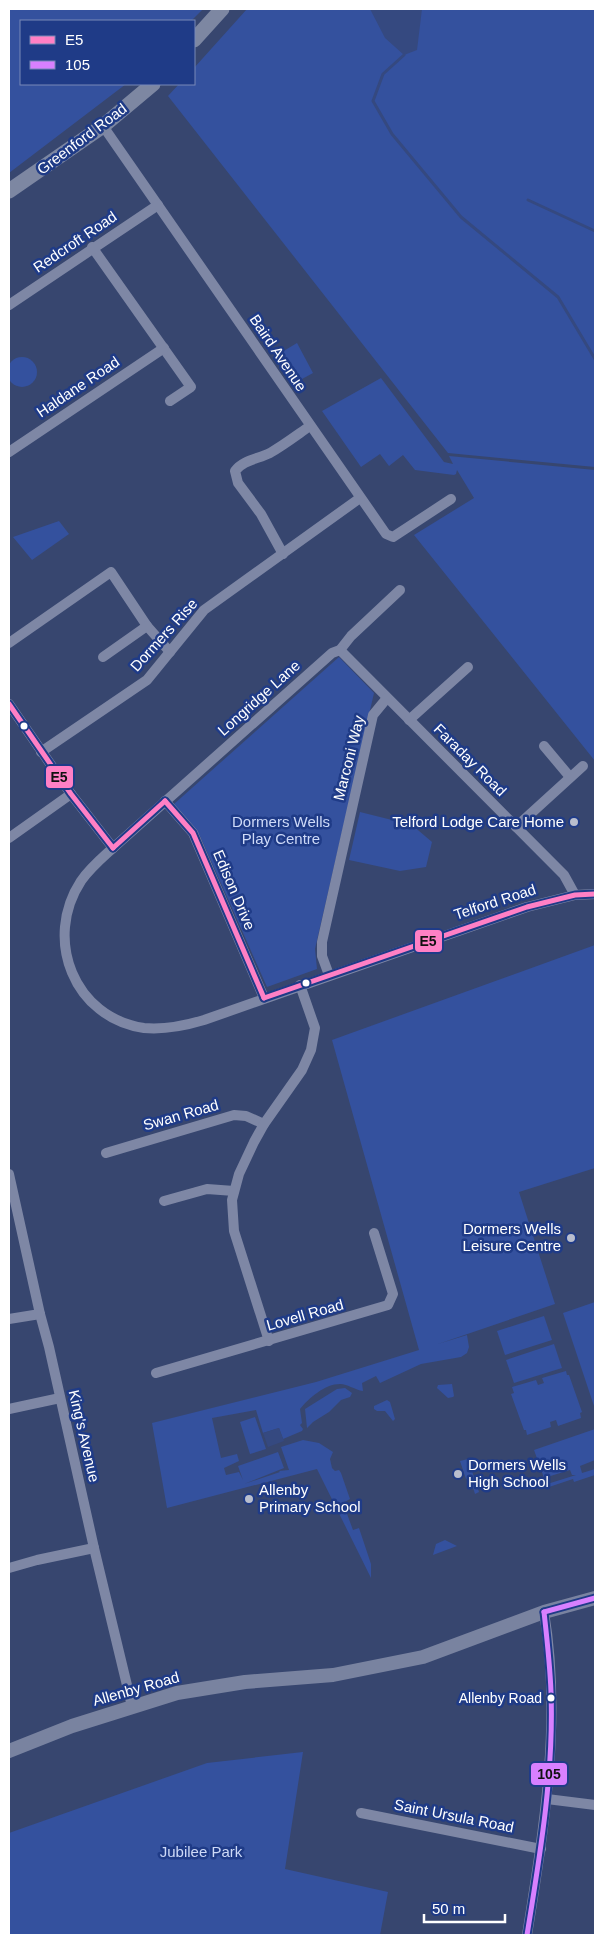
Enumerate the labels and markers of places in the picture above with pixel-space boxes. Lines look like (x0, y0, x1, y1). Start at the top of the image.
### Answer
unlabelled marker (19, 721, 29, 731)
place label: Telford Lodge Care Home (392, 813, 564, 830)
marker: Telford Lodge Care Home (568, 816, 580, 828)
unlabelled marker (301, 978, 311, 988)
place label: Dormers Wells Leisure Centre (463, 1220, 561, 1254)
marker: Dormers Wells Leisure Centre (565, 1232, 577, 1244)
place label: Dormers Wells High School (468, 1456, 566, 1490)
marker: Dormers Wells High School (452, 1468, 464, 1480)
place label: Allenby Primary School (259, 1481, 361, 1515)
marker: Allenby Primary School (243, 1493, 255, 1505)
place label: Allenby Road (459, 1690, 542, 1706)
marker: Allenby Road (546, 1693, 556, 1703)

